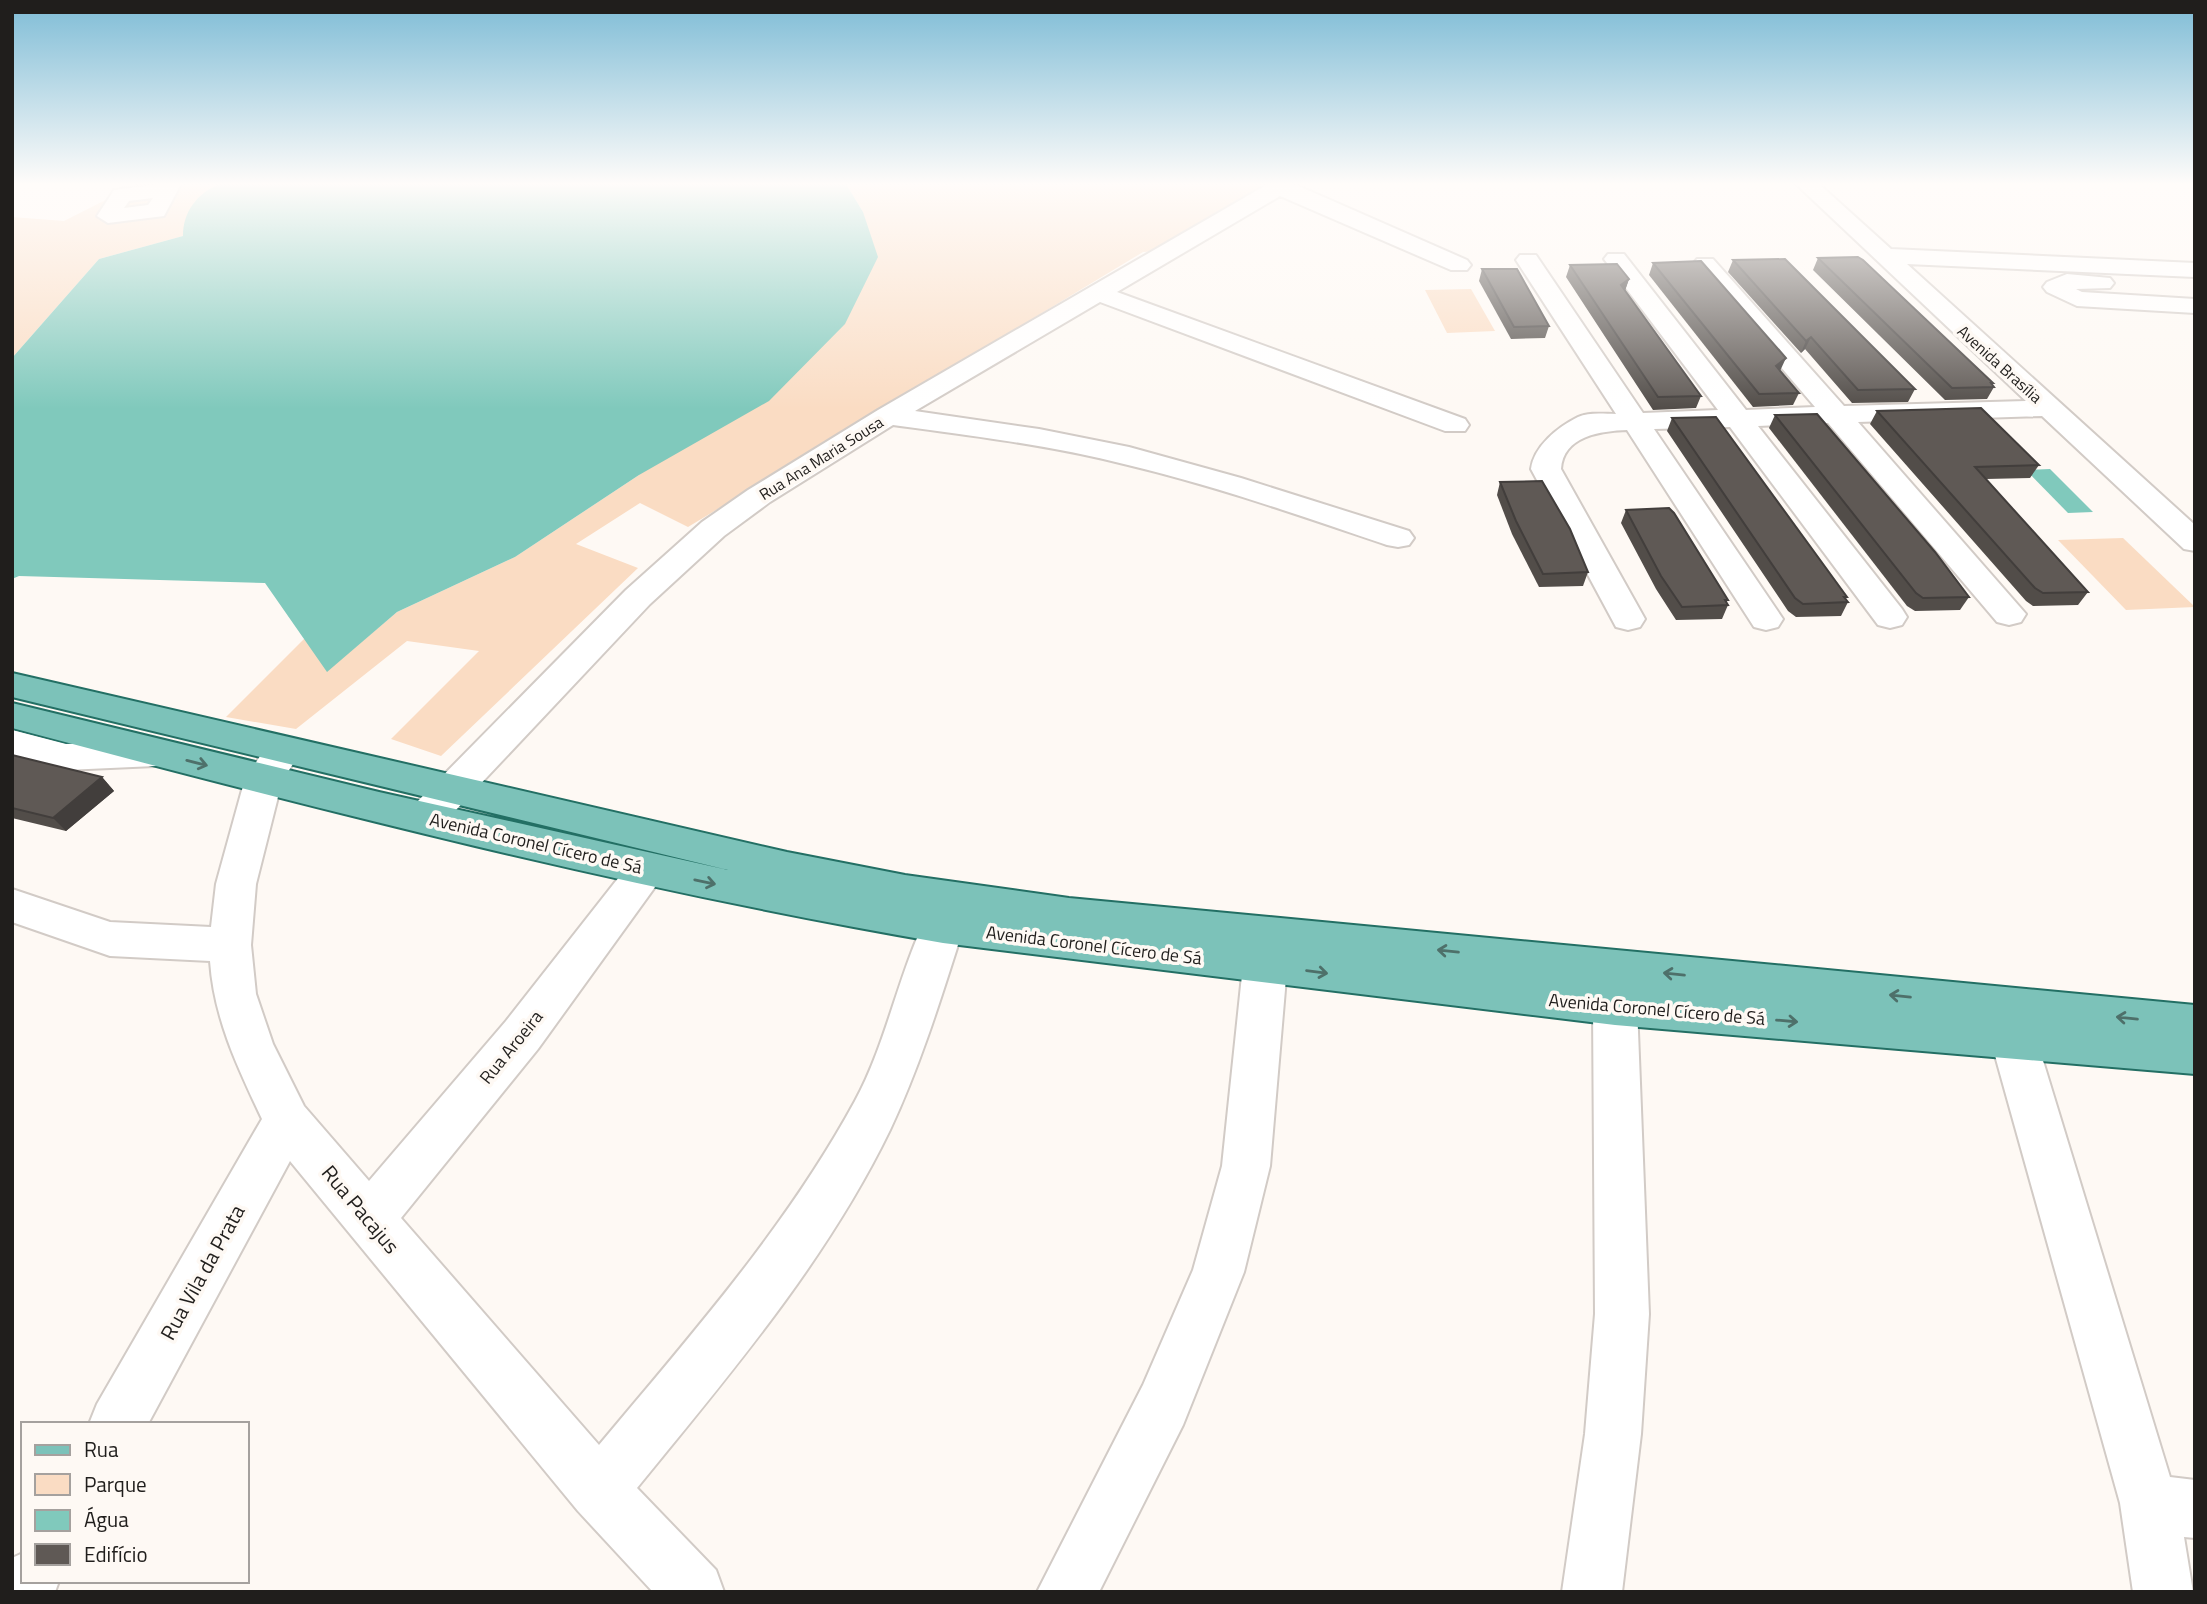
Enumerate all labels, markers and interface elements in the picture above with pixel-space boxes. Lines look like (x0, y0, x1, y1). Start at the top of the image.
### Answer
street label: Avenida Brasília (1952, 319, 2048, 409)
street label: Rua Ana Maria Sousa (754, 410, 888, 506)
one-way arrow (185, 757, 208, 770)
street label: Avenida Coronel Cícero de Sá (427, 805, 645, 881)
one-way arrow (693, 875, 716, 889)
street label: Avenida Coronel Cícero de Sá (985, 918, 1203, 972)
one-way arrow (1437, 945, 1459, 958)
one-way arrow (1305, 966, 1328, 979)
one-way arrow (1663, 967, 1686, 980)
street label: Avenida Coronel Cícero de Sá (1548, 986, 1766, 1032)
one-way arrow (1890, 989, 1912, 1002)
street label: Rua Aroeira (473, 1004, 549, 1090)
one-way arrow (2116, 1011, 2139, 1024)
one-way arrow (1775, 1015, 1798, 1028)
street label: Rua Pacajus (314, 1158, 408, 1260)
street label: Rua Vila da Prata (152, 1198, 253, 1346)
legend (21, 1422, 248, 1583)
text: Rua (84, 1433, 119, 1465)
text: Parque (84, 1468, 147, 1500)
text: Água (84, 1503, 129, 1535)
text: Edifício (84, 1538, 148, 1570)

